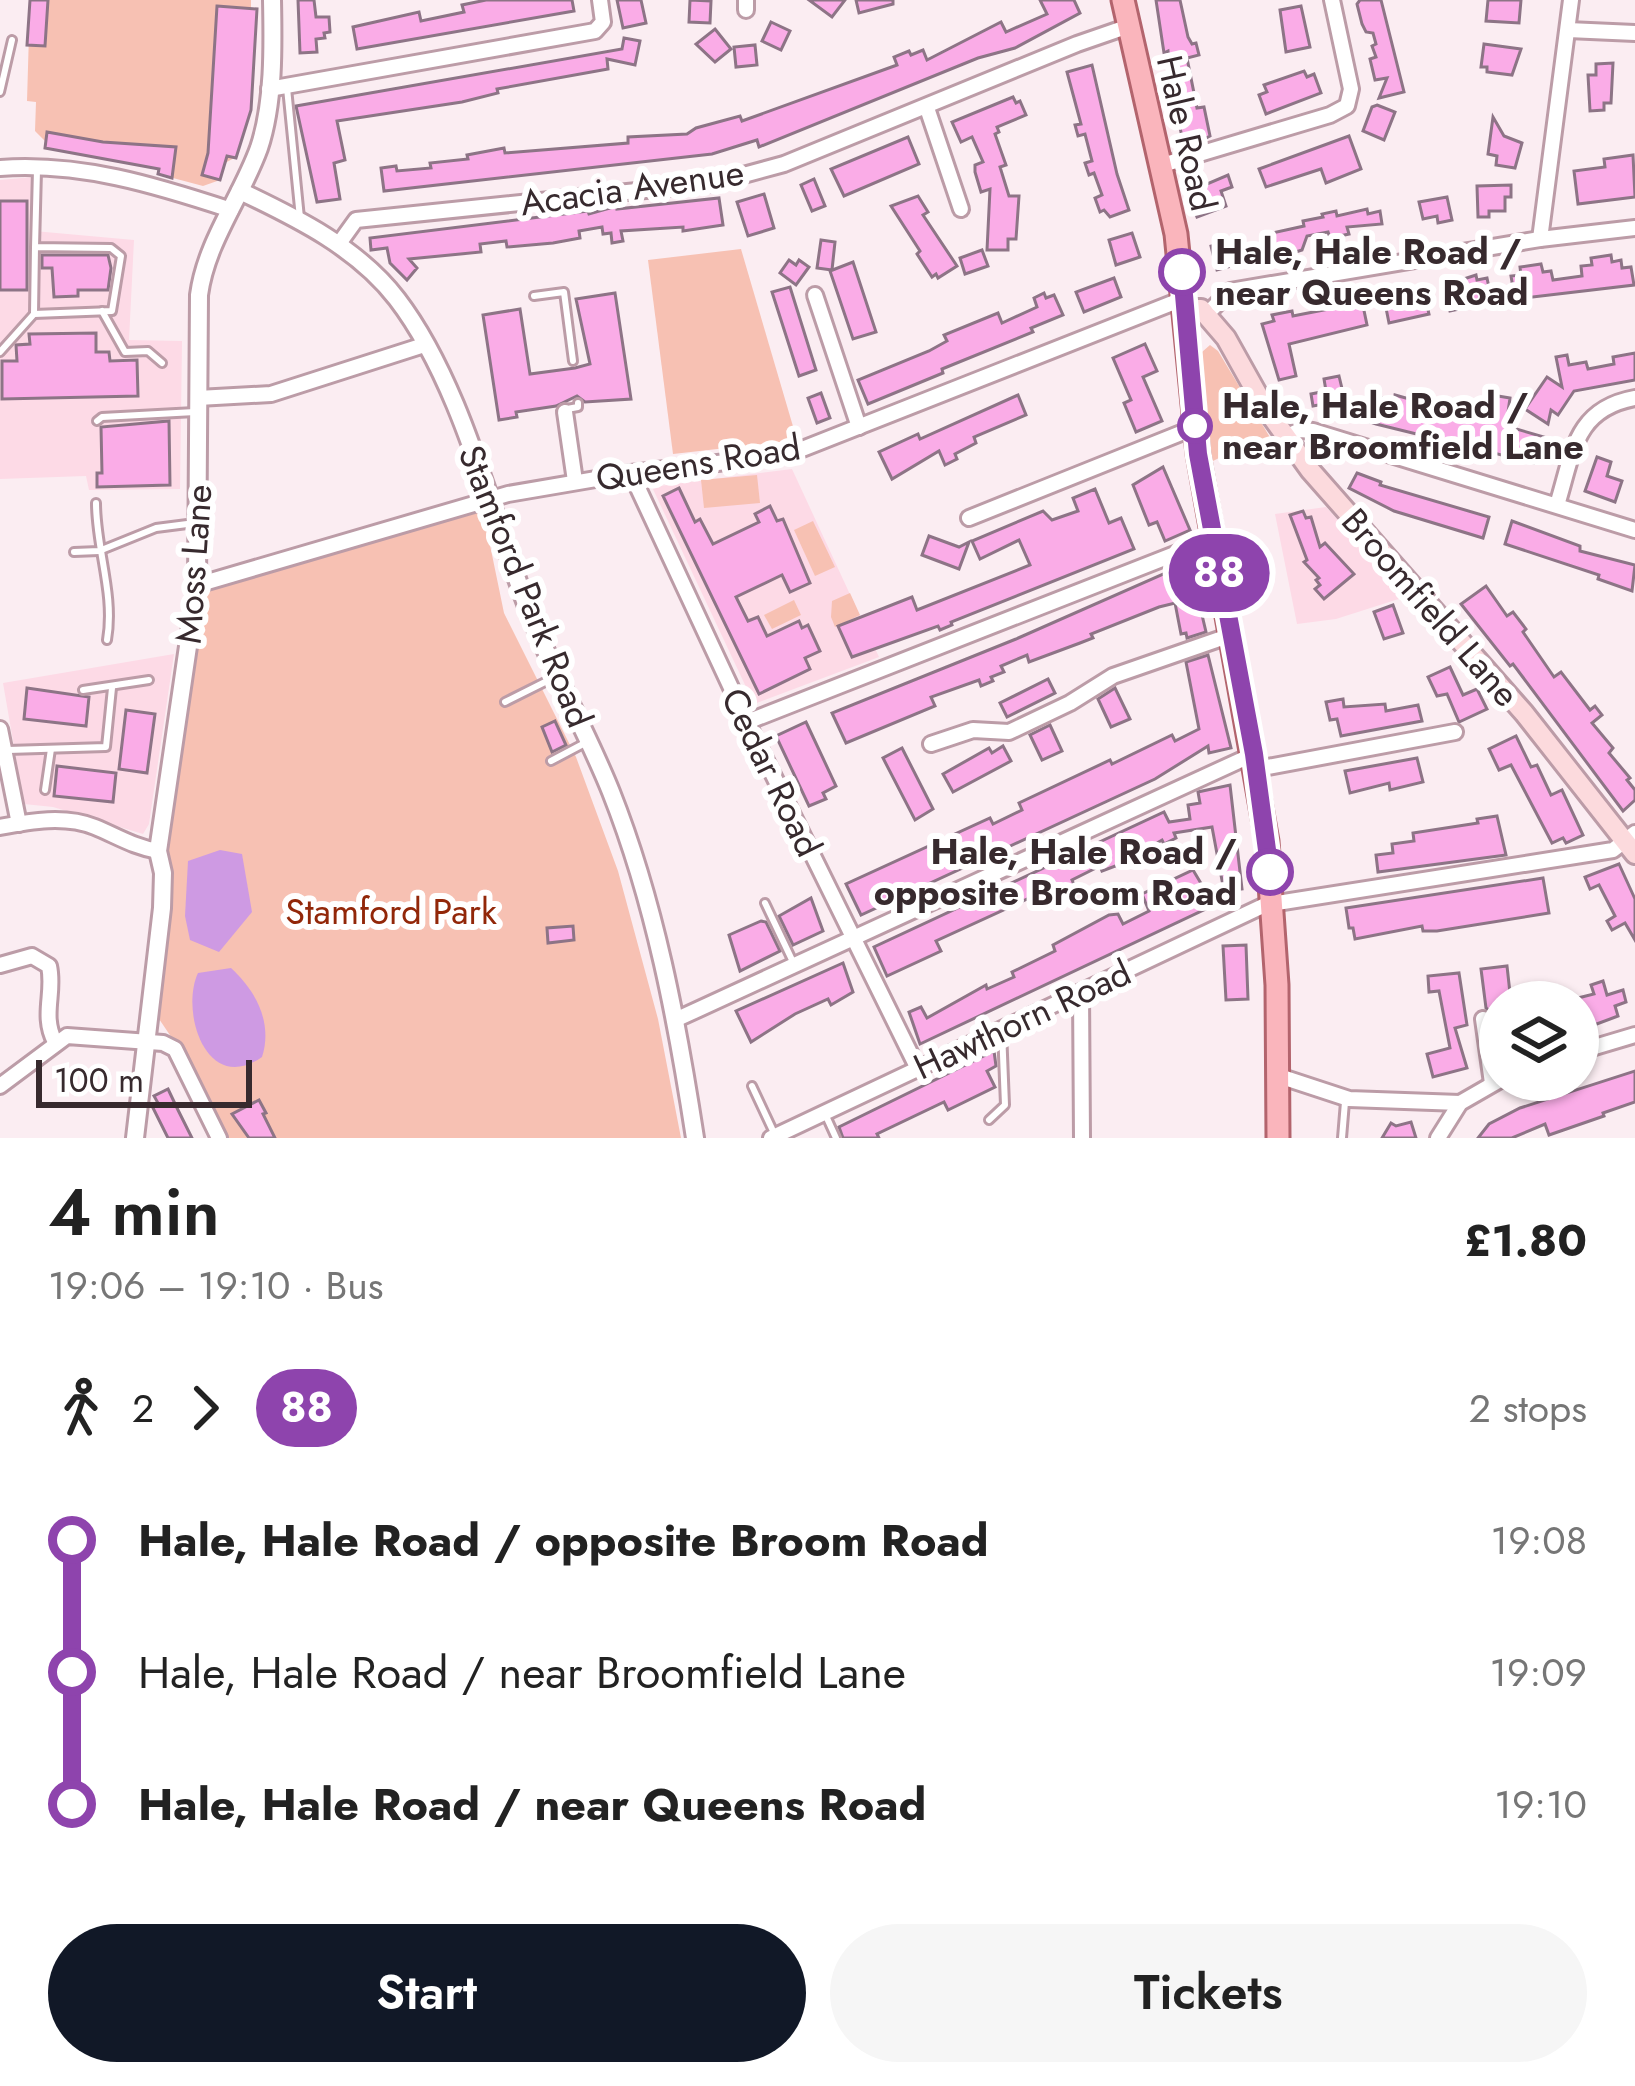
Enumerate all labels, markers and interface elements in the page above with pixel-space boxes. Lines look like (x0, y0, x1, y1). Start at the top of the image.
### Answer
street label: Hale Road (1144, 50, 1230, 216)
street label: Acacia Avenue (517, 146, 747, 228)
place label: Hale, Hale Road / near Queens Road (1215, 225, 1528, 318)
marker: Hale, Hale Road / near Queens Road (1160, 250, 1204, 294)
place label: Hale, Hale Road / near Broomfield Lane (1222, 379, 1584, 472)
marker: Hale, Hale Road / near Broomfield Lane (1179, 410, 1211, 442)
street label: Queens Road (592, 420, 804, 504)
street label: Stamford Park Road (446, 437, 606, 735)
street label: Moss Lane (161, 483, 225, 645)
street label: Broomfield Lane (1330, 496, 1532, 718)
line badge: 88 (1165, 534, 1273, 612)
text: 88 (1193, 542, 1245, 603)
street label: Cedar Road (709, 679, 835, 865)
place label: Hale, Hale Road / opposite Broom Road (874, 825, 1237, 918)
marker: Hale, Hale Road / opposite Broom Road (1248, 850, 1292, 894)
park label: Stamford Park (285, 885, 497, 937)
street label: Hawthorn Road (905, 946, 1139, 1092)
map controls (1479, 981, 1599, 1101)
button: layers (1479, 981, 1599, 1101)
scale bar (36, 1054, 252, 1107)
text: 100 m (54, 1057, 144, 1104)
text: 4 min (48, 1164, 220, 1260)
text: £1.80 (1464, 1208, 1587, 1273)
text: 19:06 – 19:10 · Bus (48, 1257, 384, 1314)
icon: walk (48, 1375, 114, 1441)
icon: forward (172, 1375, 238, 1441)
text: 88 (280, 1377, 333, 1438)
text: 2 (132, 1380, 154, 1437)
text: 2 stops (1469, 1380, 1587, 1437)
text: Hale, Hale Road / opposite Broom Road (138, 1508, 989, 1573)
text: 19:08 (1491, 1512, 1587, 1569)
text: Hale, Hale Road / near Broomfield Lane (138, 1640, 906, 1705)
text: 19:09 (1489, 1644, 1587, 1701)
text: Hale, Hale Road / near Queens Road (138, 1772, 926, 1837)
text: 19:10 (1494, 1776, 1587, 1833)
button: Start (48, 1924, 806, 2062)
button: Tickets (830, 1924, 1587, 2062)

